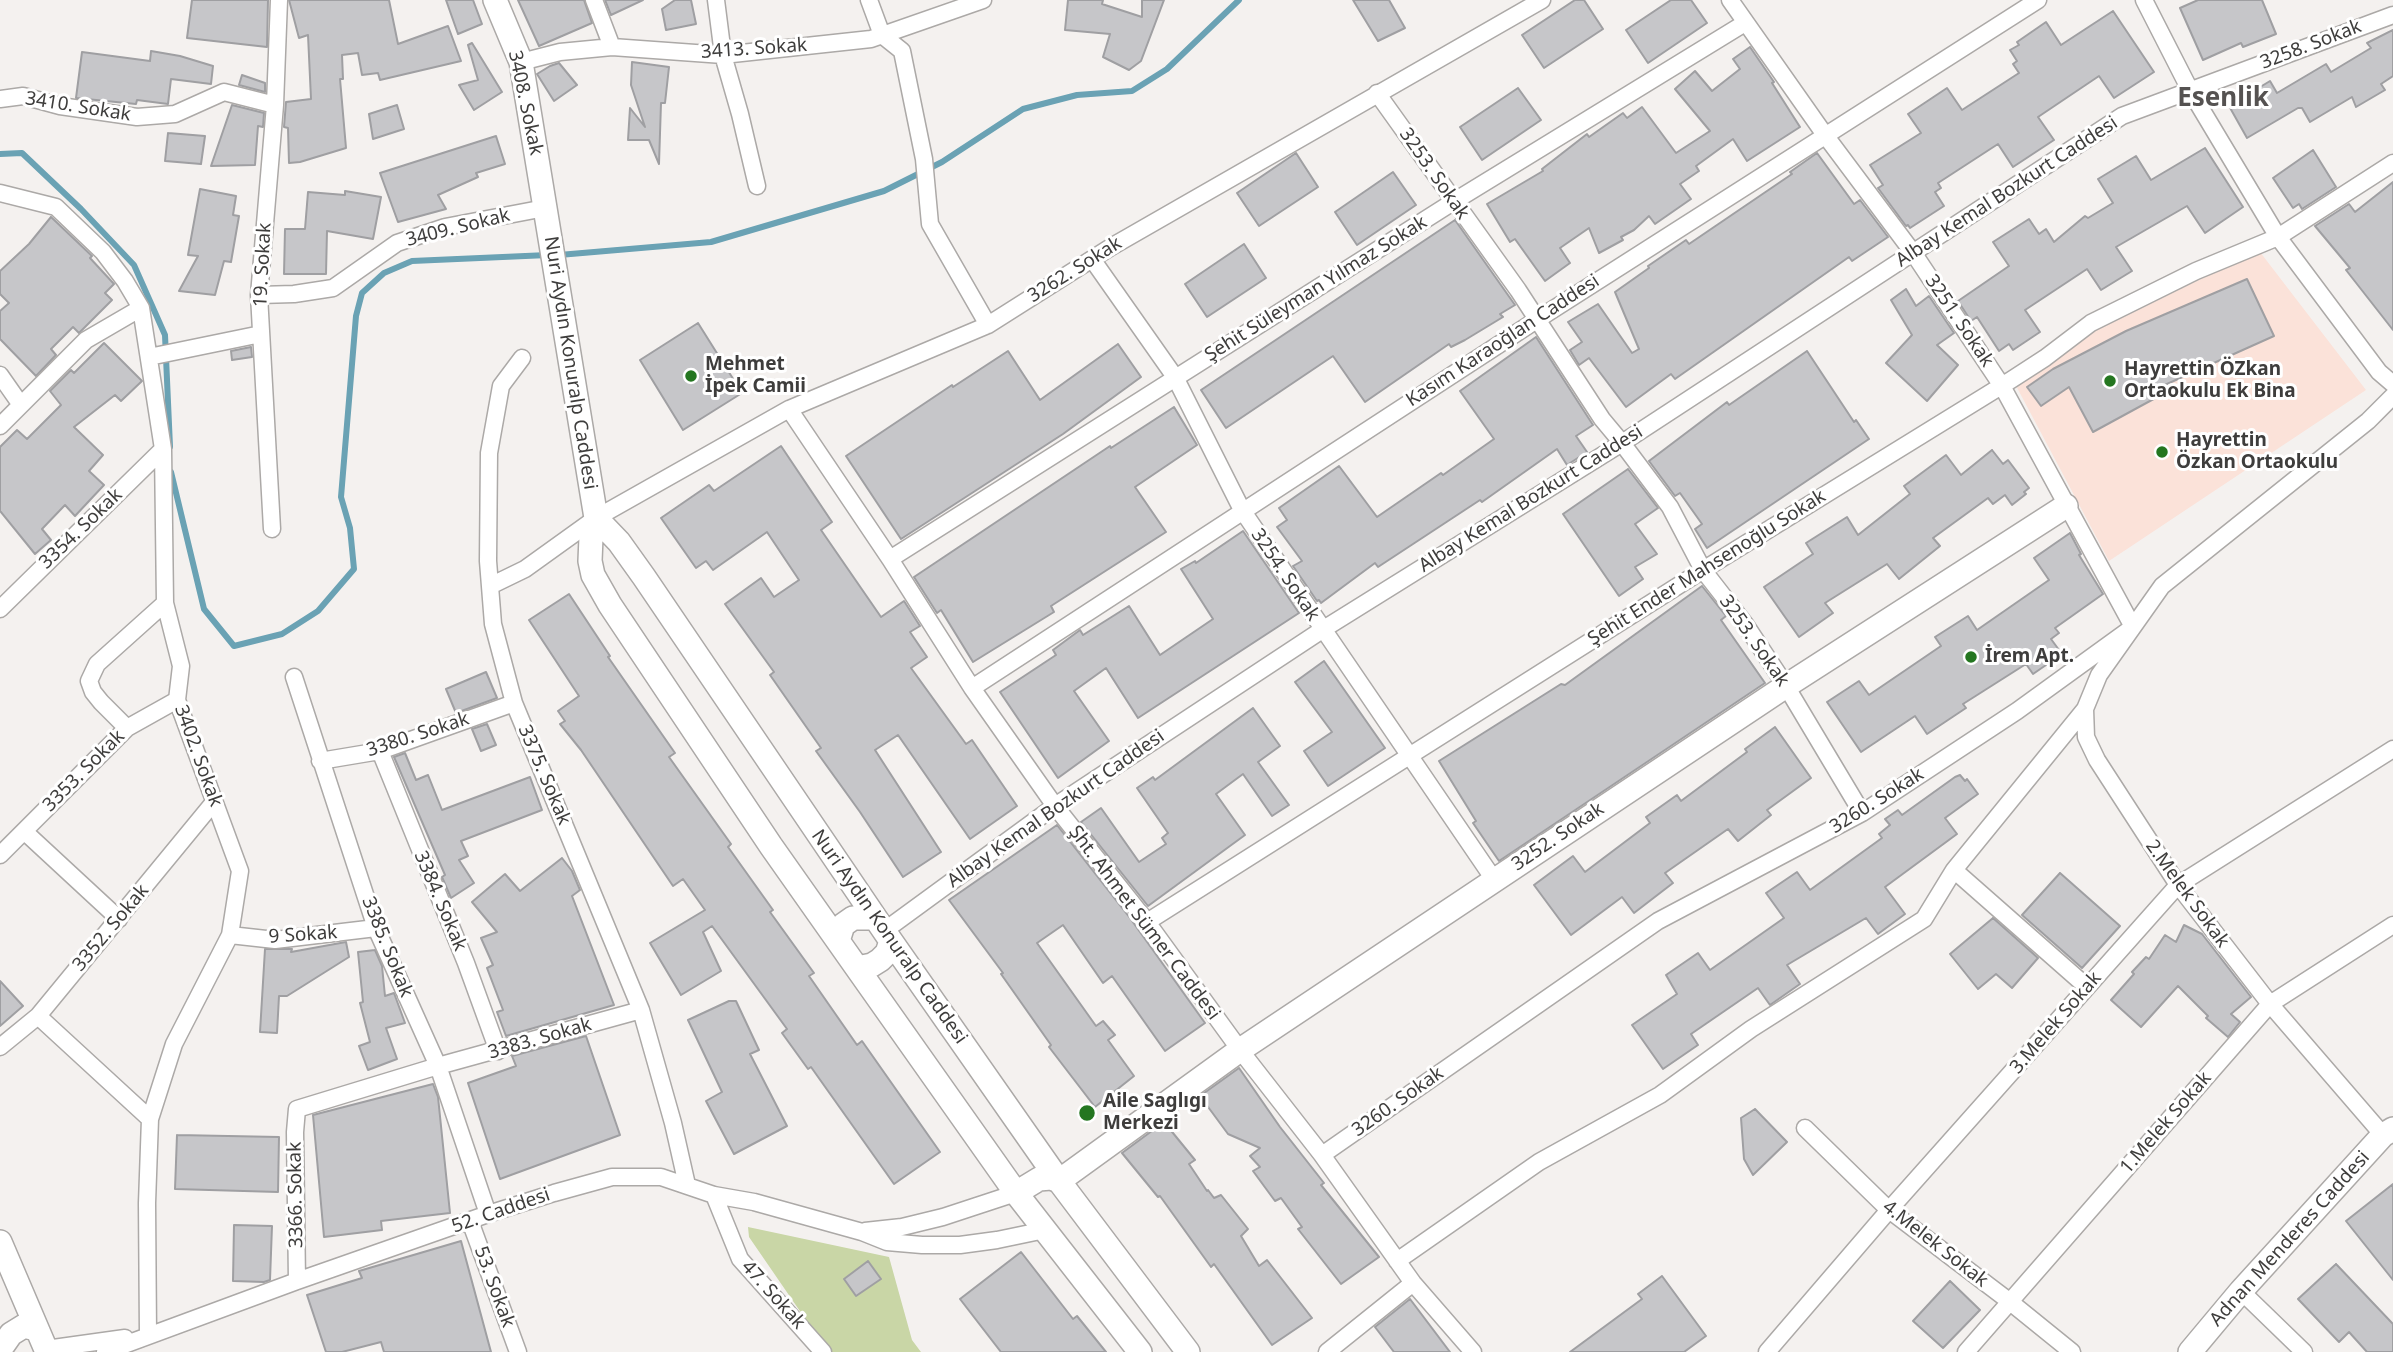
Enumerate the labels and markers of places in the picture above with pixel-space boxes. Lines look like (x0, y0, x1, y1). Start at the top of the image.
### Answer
place label: Mehmet İpek Camii (705, 354, 806, 398)
place label: Hayrettin ÖZkan Ortaokulu Ek Bina (2124, 359, 2296, 403)
marker: Mehmet İpek Camii (683, 368, 699, 384)
marker: Hayrettin ÖZkan Ortaokulu Ek Bina (2102, 373, 2118, 389)
place label: Hayrettin Özkan Ortaokulu (2176, 430, 2338, 474)
marker: Hayrettin Özkan Ortaokulu (2154, 444, 2170, 460)
place label: İrem Apt. (1985, 646, 2074, 668)
marker: İrem Apt. (1963, 649, 1979, 665)
place label: Aile Saglıgı Merkezi (1103, 1091, 1207, 1135)
marker: Aile Saglıgı Merkezi (1077, 1103, 1097, 1123)

